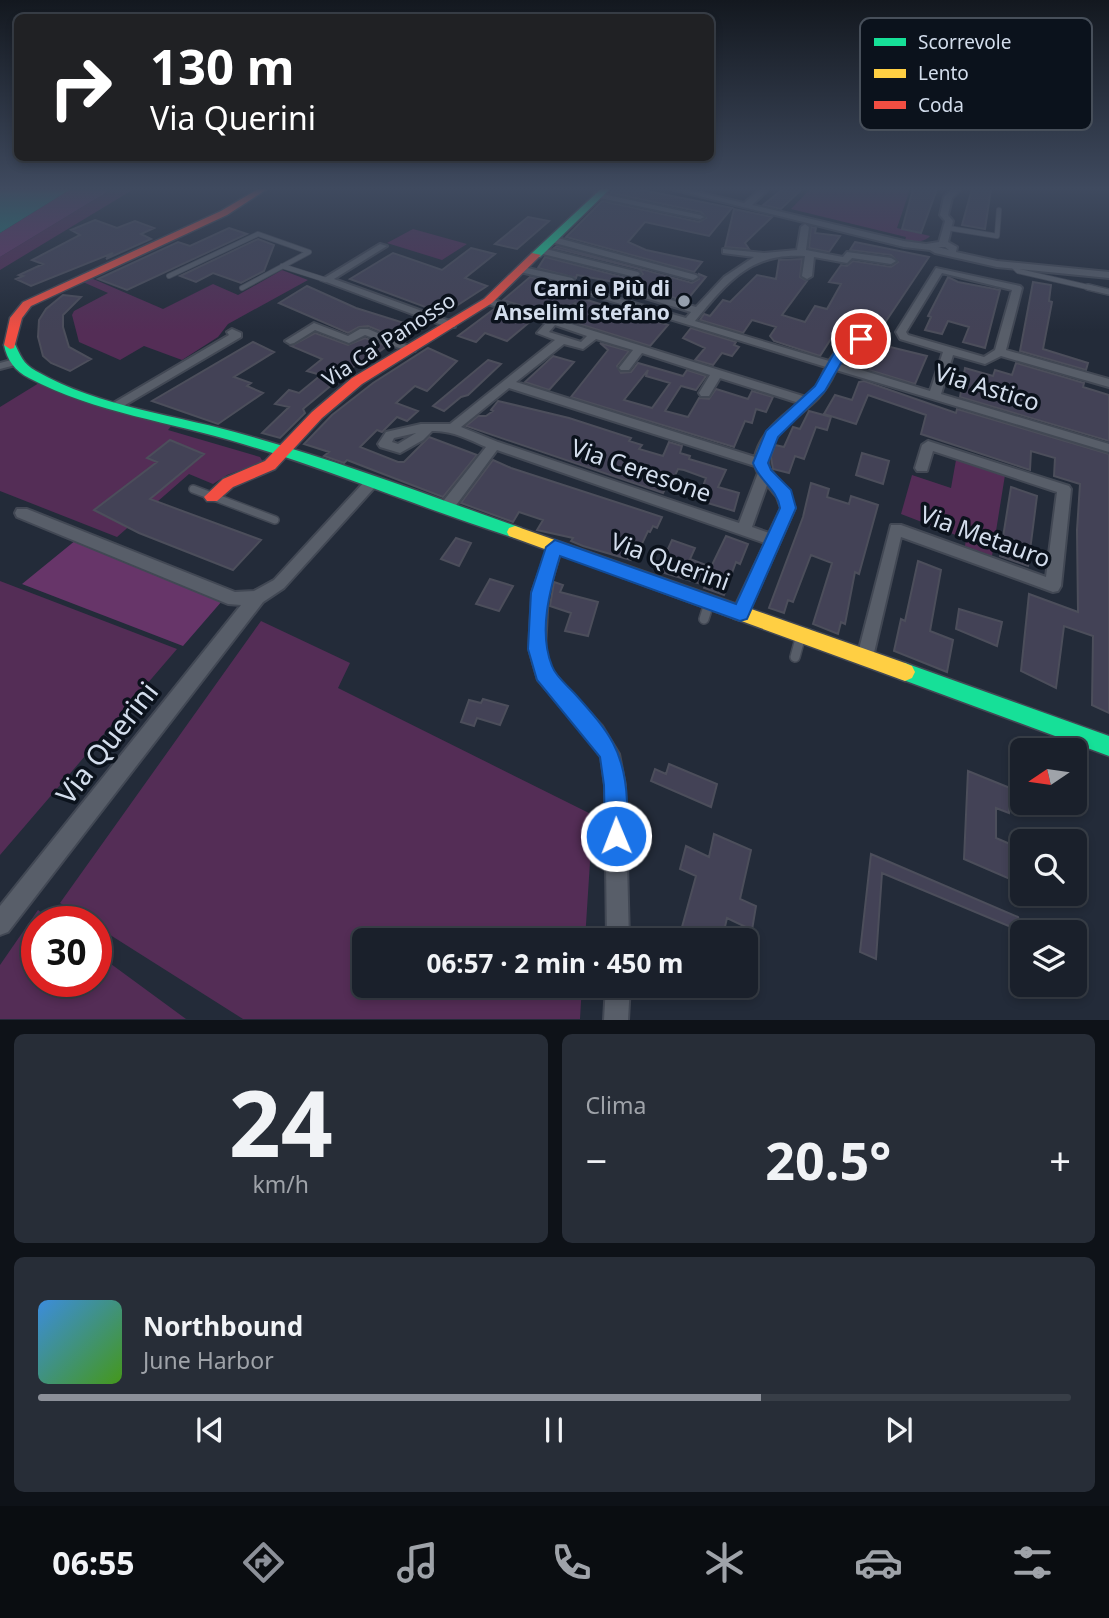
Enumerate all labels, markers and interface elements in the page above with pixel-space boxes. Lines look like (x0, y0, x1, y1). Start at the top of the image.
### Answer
legend (860, 18, 1092, 130)
text: Scorrevole (918, 29, 1011, 55)
text: 130 m (150, 33, 295, 99)
icon: right (35, 42, 126, 133)
text: Lento (918, 60, 969, 86)
text: Coda (918, 92, 964, 118)
text: Via Querini (150, 96, 316, 139)
place label: Carni e Più di Anselimi stefano (494, 274, 670, 326)
street label: Via Ca' Panosso (317, 286, 460, 393)
marker: Carni e Più di Anselimi stefano (676, 293, 692, 309)
pin (831, 309, 891, 369)
icon: arrive (842, 320, 880, 358)
street label: Via Astico (931, 355, 1044, 418)
street label: Via Ceresone (567, 430, 716, 509)
street label: Via Metauro (916, 497, 1055, 574)
street label: Via Querini (606, 524, 735, 597)
street label: Via Querini (47, 673, 166, 811)
north arrow (1010, 738, 1087, 816)
map controls (1010, 738, 1087, 997)
position arrow (579, 799, 653, 873)
button: search (1010, 829, 1087, 906)
speed limit sign: 30 (21, 906, 112, 997)
button: layers (1010, 920, 1087, 997)
text: 06:57 · 2 min · 450 m (427, 945, 683, 981)
text: 24 (229, 1060, 333, 1184)
text: Clima (586, 1089, 646, 1121)
text: 20.5° (765, 1124, 891, 1195)
text: − (586, 1134, 607, 1186)
text: + (1049, 1134, 1071, 1186)
text: km/h (252, 1168, 309, 1200)
text: Northbound (143, 1308, 303, 1344)
text: June Harbor (143, 1344, 274, 1376)
icon: previous (191, 1411, 229, 1449)
icon: pause (535, 1411, 573, 1449)
icon: next (880, 1411, 918, 1449)
icon: directions (239, 1538, 288, 1587)
icon: music (393, 1538, 442, 1587)
icon: phone (547, 1538, 596, 1587)
icon: climate (700, 1538, 749, 1587)
icon: car (854, 1538, 903, 1587)
icon: filters (1008, 1538, 1057, 1587)
text: 06:55 (52, 1541, 135, 1584)

